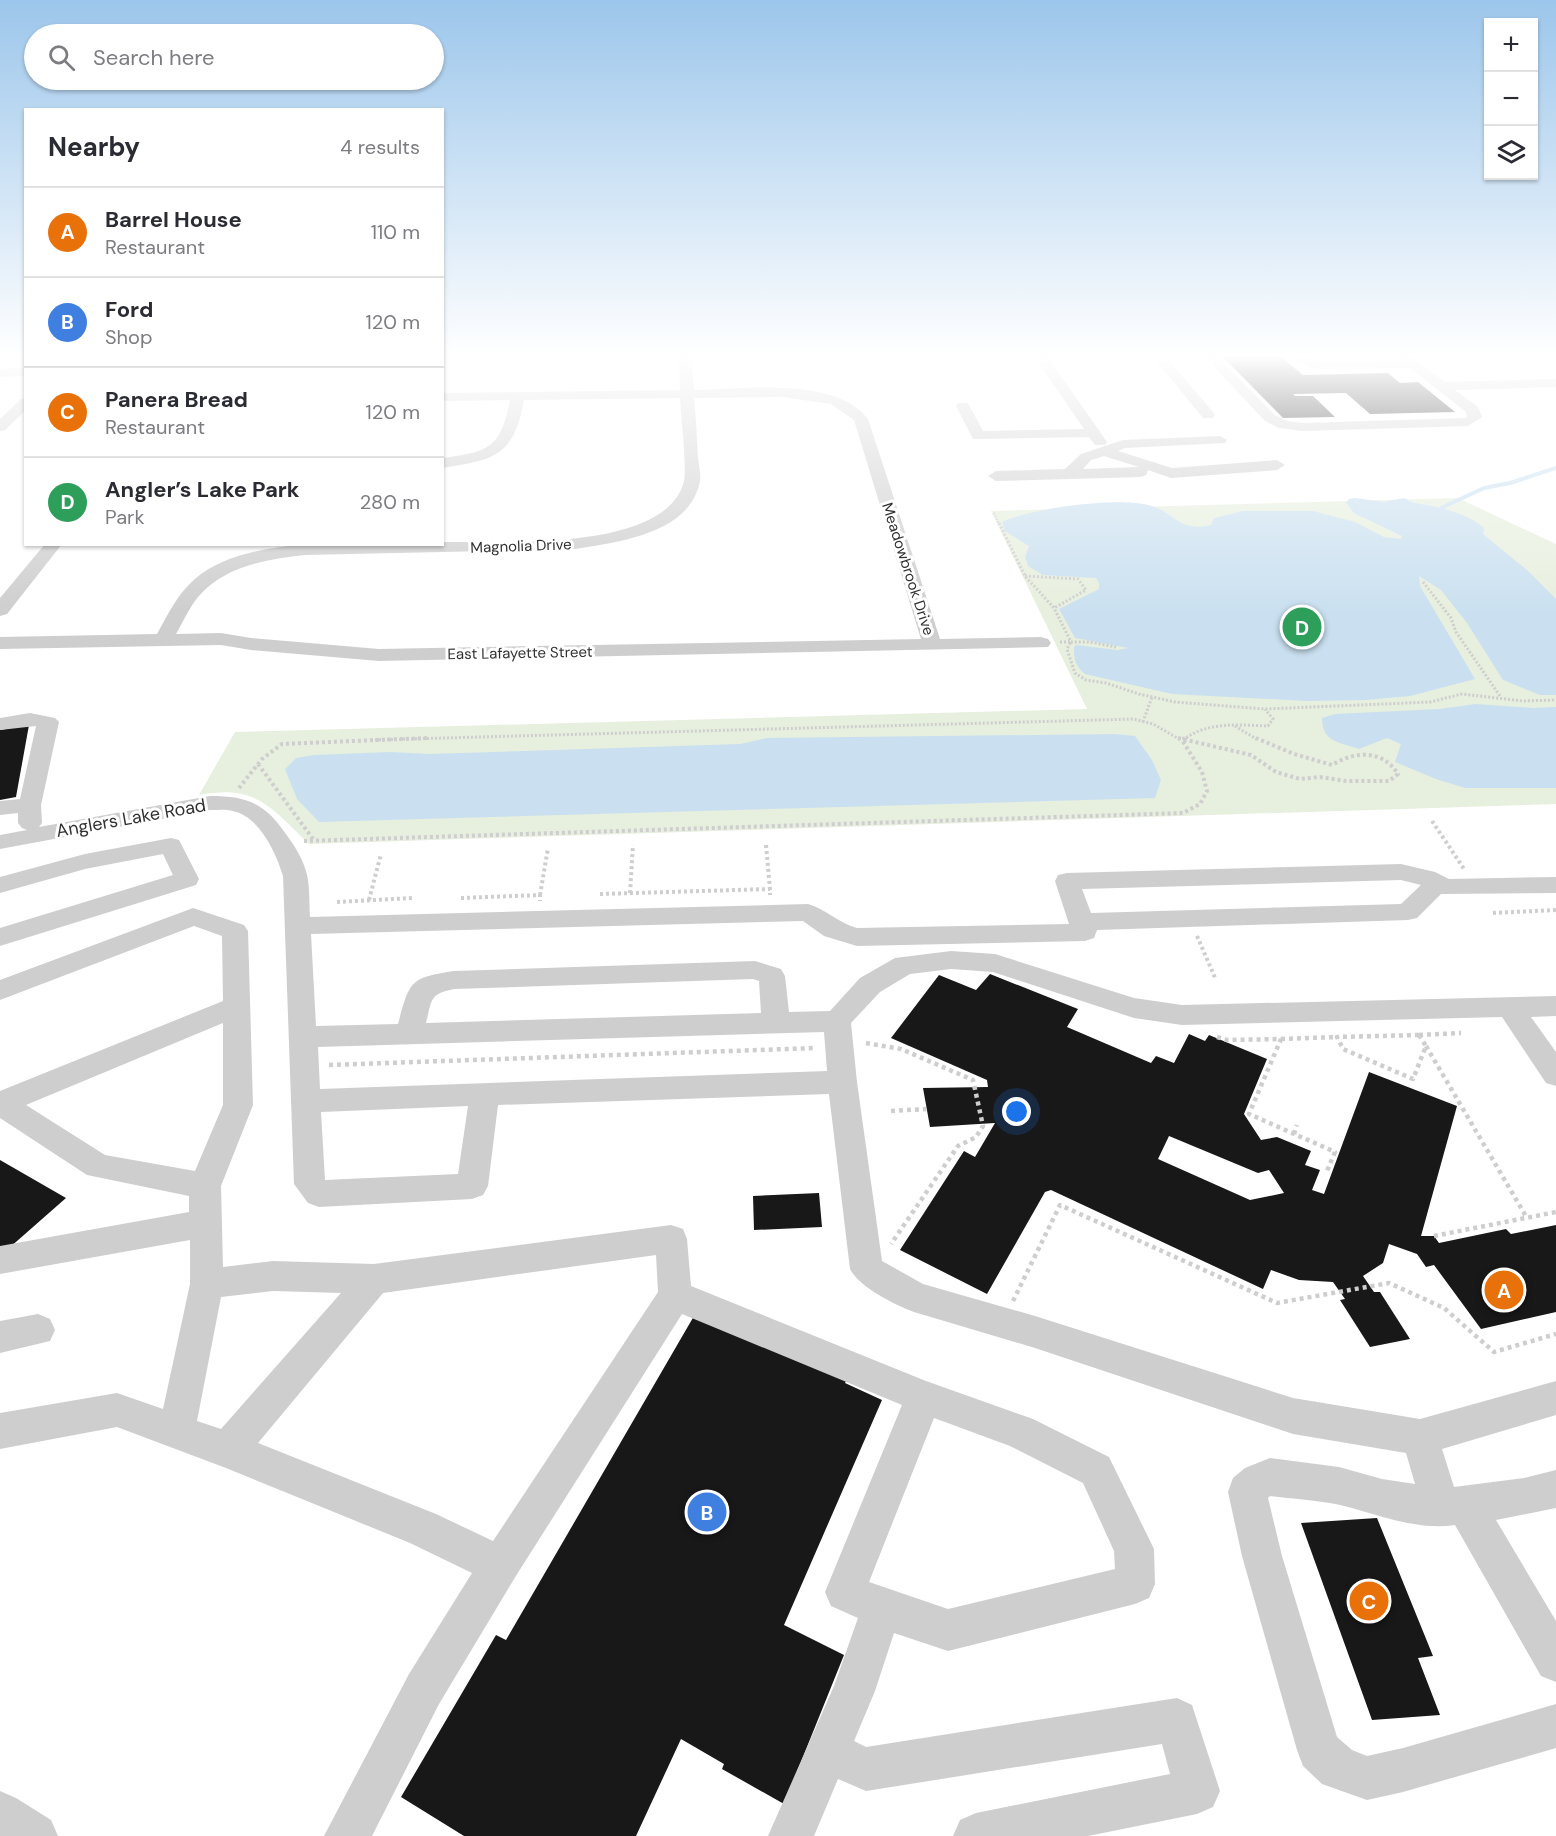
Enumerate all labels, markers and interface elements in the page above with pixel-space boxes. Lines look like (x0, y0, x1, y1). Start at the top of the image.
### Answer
map controls (1484, 18, 1538, 180)
button: + (1484, 18, 1538, 72)
search box (24, 24, 444, 90)
icon: search (45, 41, 78, 74)
text: Search here (93, 43, 214, 72)
button: − (1484, 72, 1538, 126)
button: layers (1484, 126, 1538, 180)
text: Nearby (48, 130, 140, 164)
text: 4 results (340, 134, 420, 160)
text: Barrel House (105, 205, 242, 234)
text: A (60, 219, 75, 245)
text: 110 m (371, 219, 420, 245)
text: Restaurant (105, 234, 205, 260)
text: Ford (105, 295, 153, 324)
text: B (61, 309, 74, 335)
text: 120 m (366, 309, 420, 335)
text: Shop (105, 324, 152, 350)
text: Panera Bread (105, 385, 248, 414)
text: C (60, 399, 75, 425)
text: 120 m (366, 399, 420, 425)
text: Restaurant (105, 414, 205, 440)
text: Angler’s Lake Park (105, 475, 300, 504)
text: D (60, 489, 75, 515)
text: 280 m (360, 489, 420, 515)
street label: Meadowbrook Drive (877, 500, 939, 638)
text: Park (105, 504, 145, 530)
street label: Magnolia Drive (470, 534, 572, 558)
pin: D (1282, 604, 1322, 650)
street label: East Lafayette Street (447, 642, 593, 664)
street label: Anglers Lake Road (54, 793, 208, 843)
your location (1002, 1097, 1031, 1126)
pin: A (1484, 1268, 1524, 1312)
pin: B (688, 1490, 726, 1534)
pin: C (1350, 1578, 1388, 1624)

